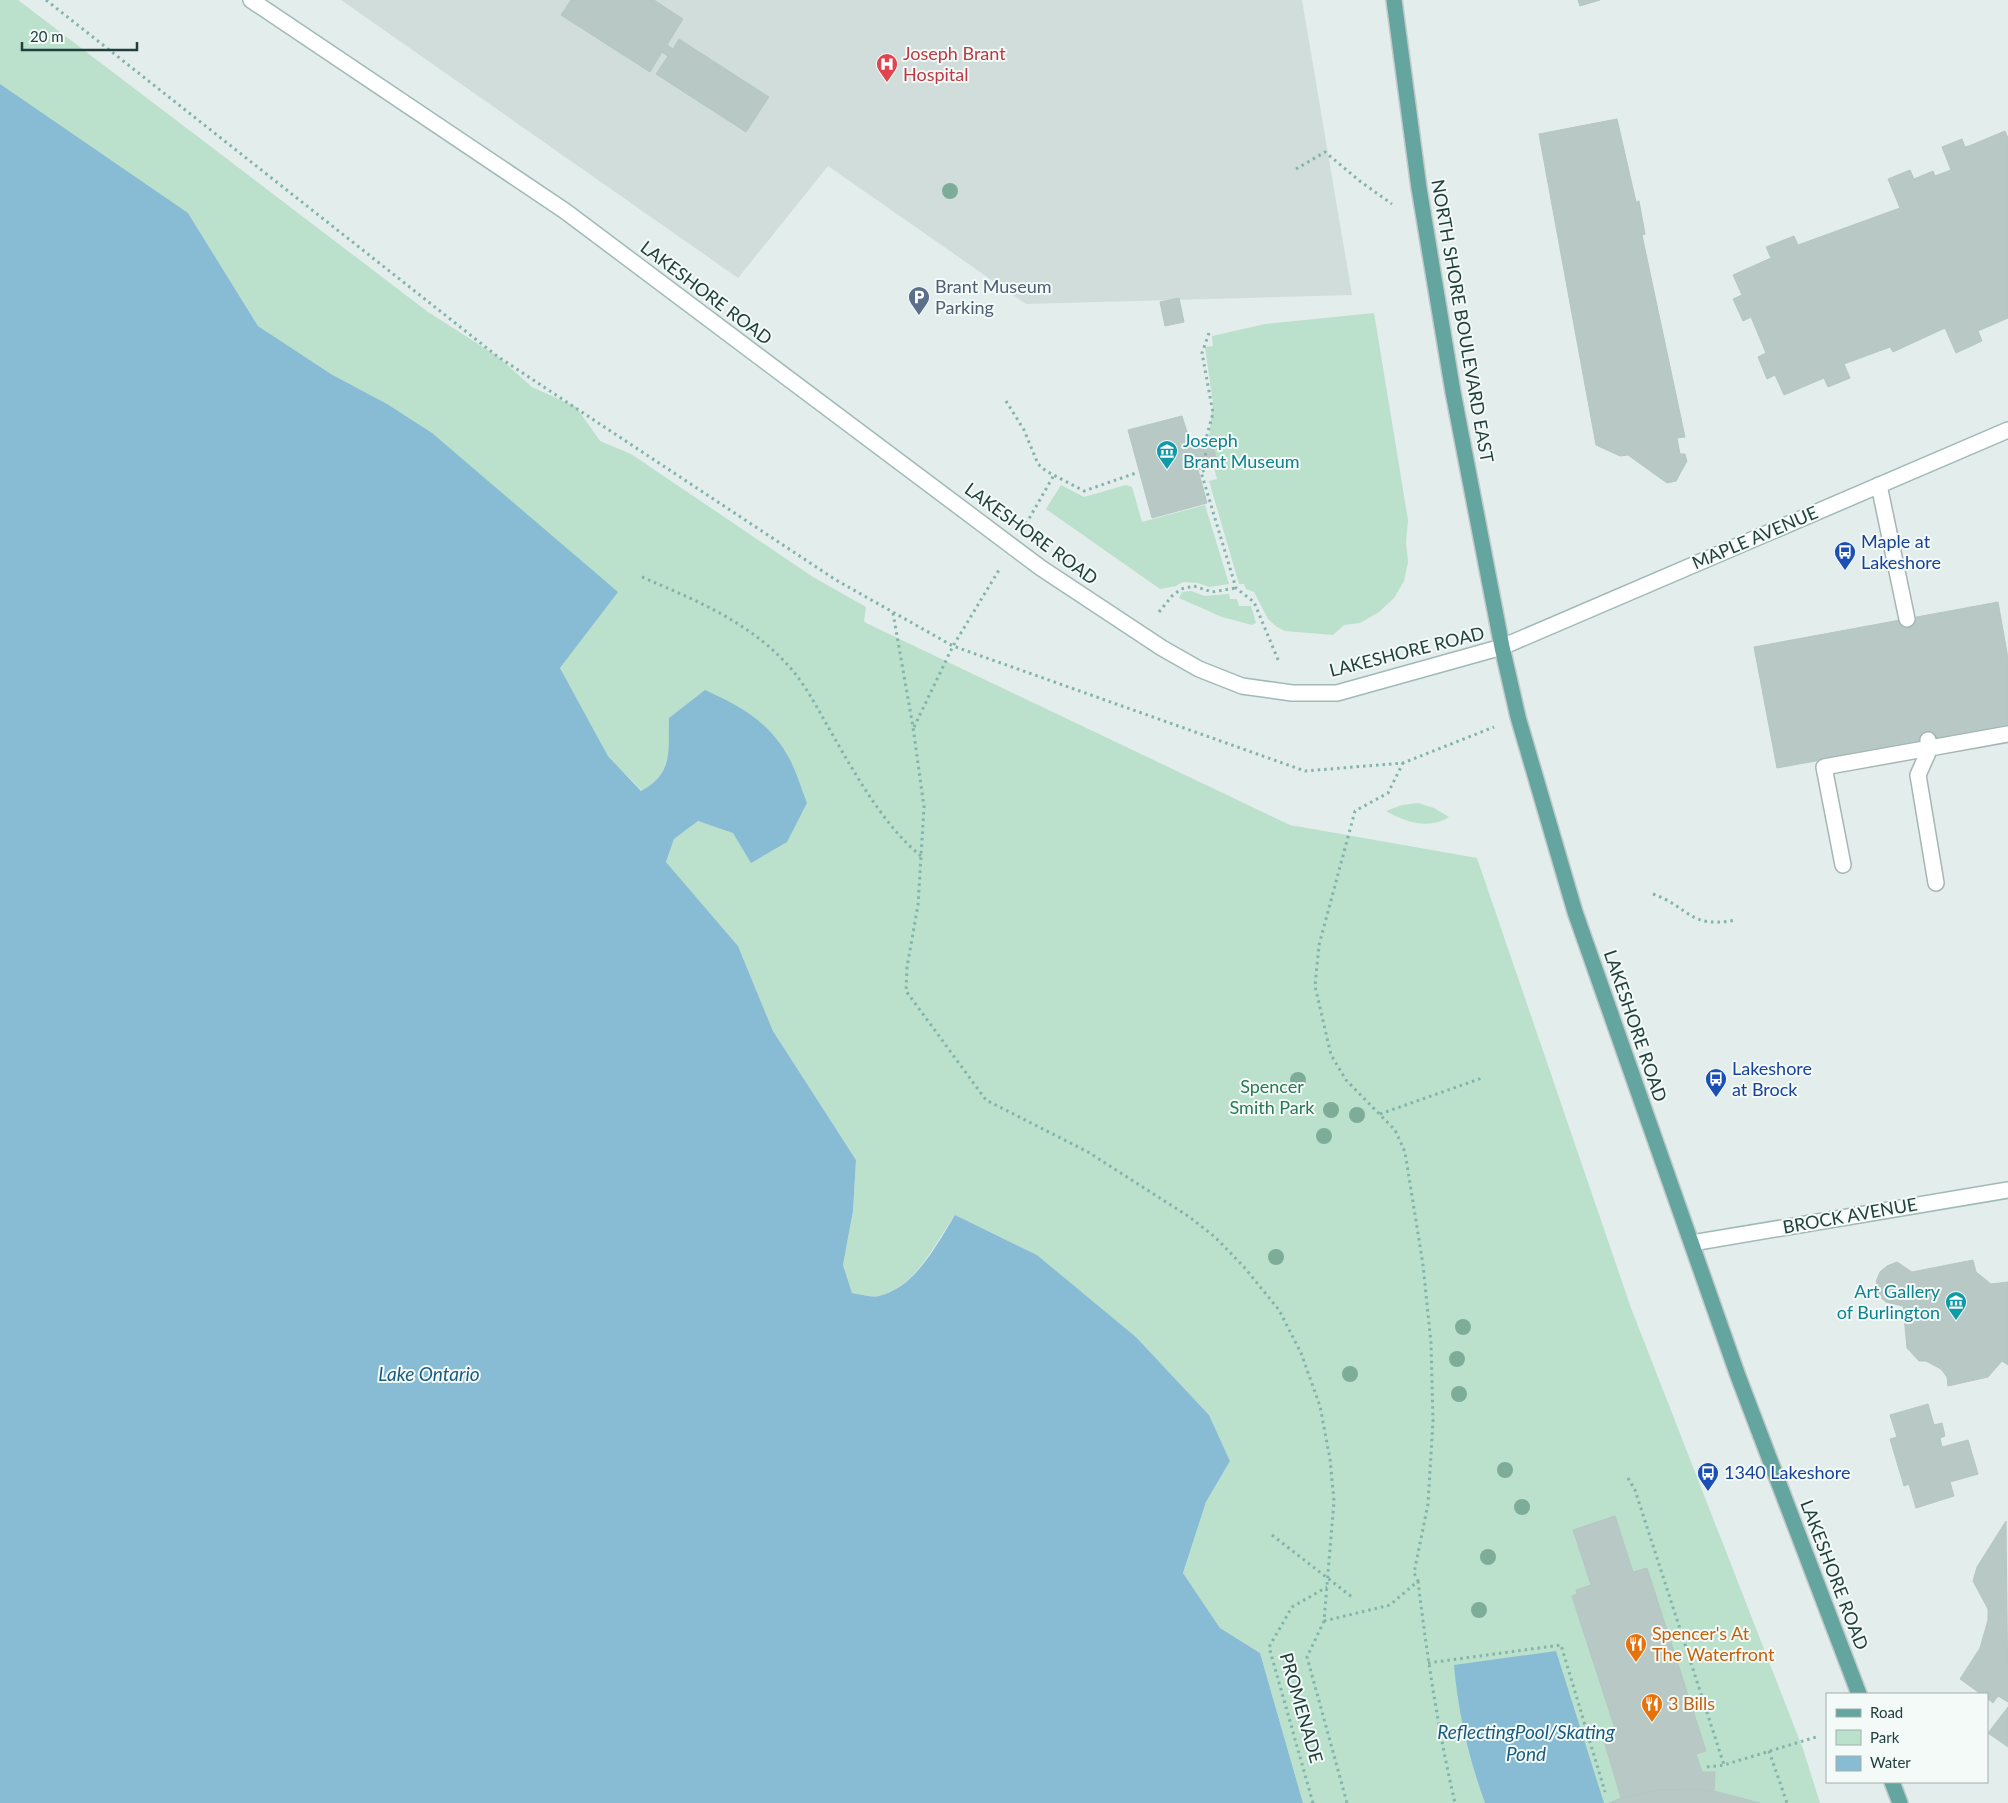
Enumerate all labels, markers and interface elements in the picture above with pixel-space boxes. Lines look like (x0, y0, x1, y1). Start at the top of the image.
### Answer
scale bar (22, 20, 138, 52)
text: 20 m (30, 27, 64, 45)
place label: Joseph Brant Hospital (903, 42, 1006, 85)
hospital icon: Joseph Brant Hospital (875, 52, 899, 83)
street label: NORTH SHORE BOULEVARD EAST (1427, 178, 1499, 464)
street label: LAKESHORE ROAD (636, 236, 777, 349)
place label: Brant Museum Parking (935, 275, 1052, 318)
parking icon: Brant Museum Parking (907, 285, 931, 316)
place label: Joseph Brant Museum (1183, 429, 1300, 472)
museum icon: Joseph Brant Museum (1155, 439, 1179, 470)
street label: LAKESHORE ROAD (961, 478, 1102, 589)
street label: MAPLE AVENUE (1688, 501, 1821, 573)
place label: Maple at Lakeshore (1861, 530, 1941, 573)
bus stop icon: Maple at Lakeshore (1833, 540, 1857, 571)
street label: LAKESHORE ROAD (1327, 621, 1487, 681)
street label: LAKESHORE ROAD (1600, 947, 1672, 1104)
place label: Lakeshore at Brock (1732, 1057, 1812, 1100)
bus stop icon: Lakeshore at Brock (1704, 1067, 1728, 1098)
park label: Spencer Smith Park (1230, 1075, 1315, 1118)
street label: BROCK AVENUE (1781, 1192, 1919, 1238)
place label: Art Gallery of Burlington (1837, 1280, 1941, 1323)
museum icon: Art Gallery of Burlington (1944, 1290, 1968, 1321)
water label: Lake Ontario (378, 1362, 480, 1385)
bus stop icon: 1340 Lakeshore (1696, 1461, 1720, 1492)
place label: 1340 Lakeshore (1724, 1461, 1850, 1483)
street label: LAKESHORE ROAD (1796, 1496, 1874, 1653)
place label: Spencer's At The Waterfront (1652, 1622, 1775, 1665)
restaurant icon: Spencer's At The Waterfront (1624, 1632, 1648, 1663)
street label: PROMENADE (1276, 1650, 1328, 1765)
restaurant icon: 3 Bills (1640, 1692, 1664, 1723)
place label: 3 Bills (1668, 1692, 1715, 1714)
legend (1826, 1693, 1988, 1783)
text: Road (1870, 1703, 1903, 1721)
water label: ReflectingPool/Skating Pond (1437, 1720, 1616, 1765)
text: Park (1870, 1728, 1900, 1746)
text: Water (1870, 1753, 1911, 1771)

